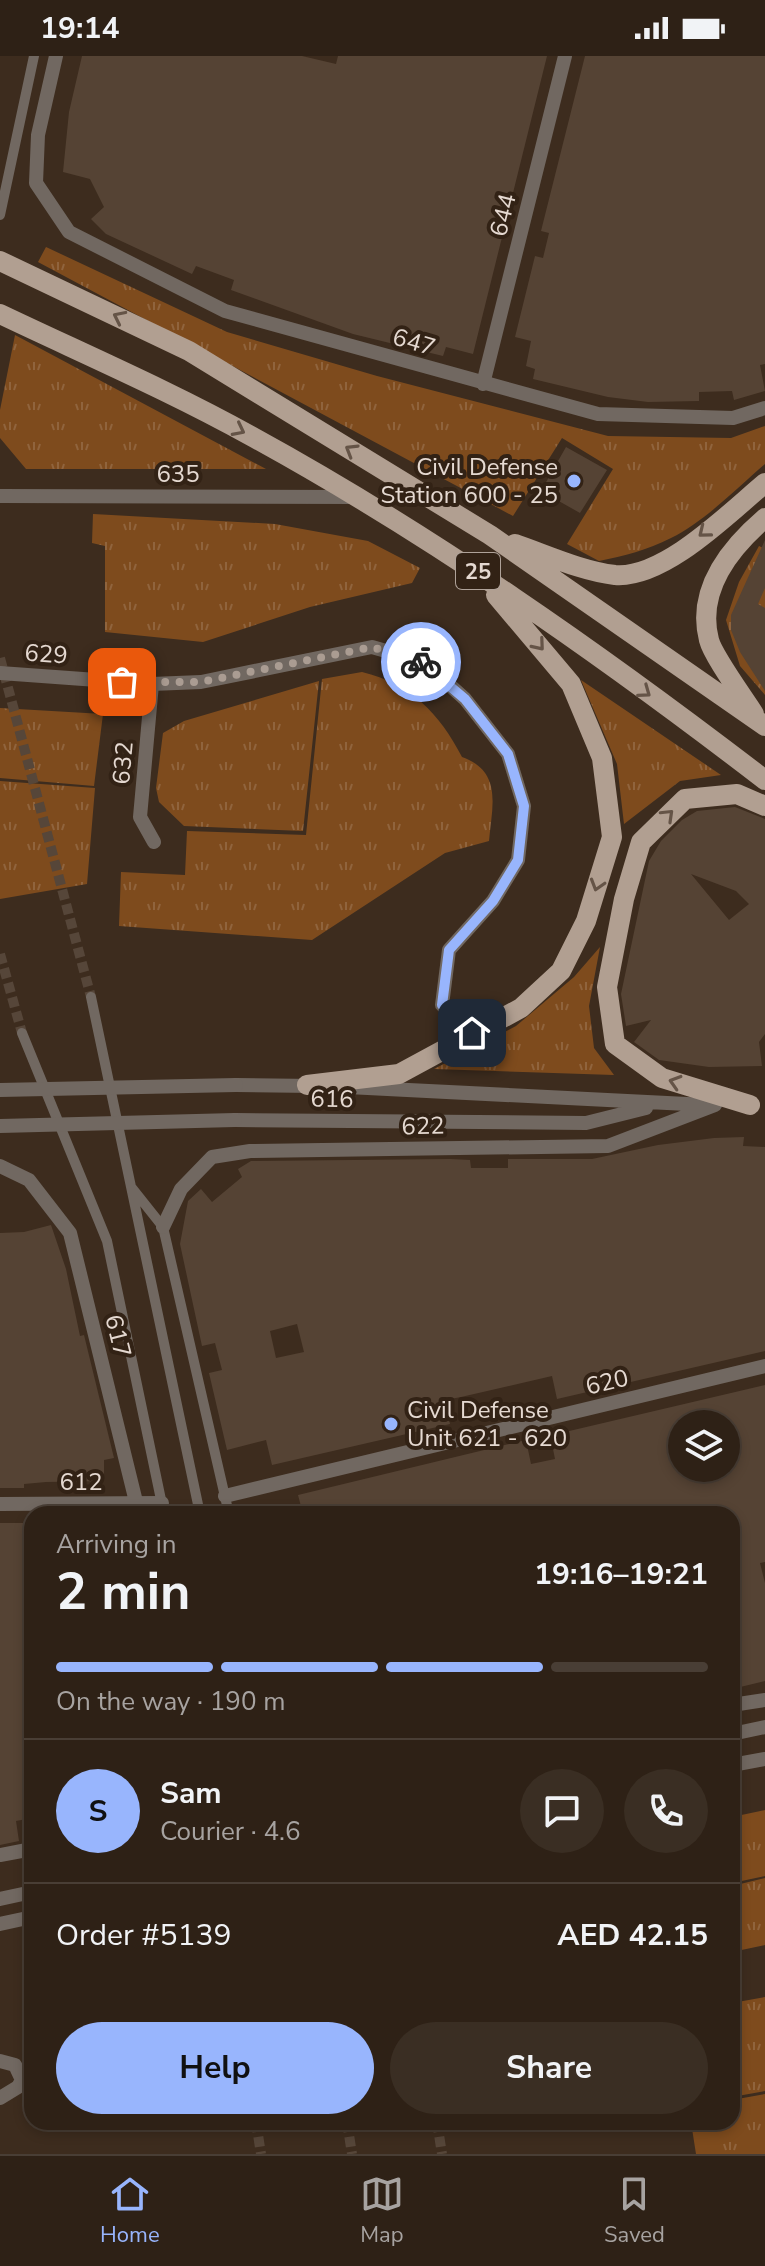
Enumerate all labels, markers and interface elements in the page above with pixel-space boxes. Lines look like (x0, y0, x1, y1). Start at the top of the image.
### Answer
text: 19:14 (40, 8, 119, 49)
street label: 644 (482, 190, 524, 240)
one-way arrow (112, 311, 127, 327)
street label: 647 (389, 321, 439, 363)
one-way arrow (231, 420, 246, 435)
one-way arrow (345, 444, 360, 460)
place label: Civil Defense Station 600 - 25 (381, 451, 558, 511)
street label: 635 (156, 458, 200, 490)
marker: Civil Defense Station 600 - 25 (565, 472, 583, 490)
one-way arrow (698, 523, 713, 537)
road number: 25 (456, 553, 500, 589)
courier (381, 622, 461, 702)
one-way arrow (529, 636, 544, 650)
street label: 629 (23, 637, 69, 671)
icon: bike (399, 640, 443, 684)
pin (88, 648, 156, 716)
icon: bag (100, 660, 144, 704)
one-way arrow (637, 682, 651, 697)
street label: 632 (105, 740, 141, 786)
one-way arrow (659, 810, 673, 825)
one-way arrow (590, 877, 606, 891)
pin (438, 999, 506, 1067)
icon: home (450, 1011, 494, 1055)
one-way arrow (669, 1075, 682, 1091)
street label: 616 (310, 1083, 354, 1115)
street label: 622 (401, 1110, 445, 1142)
street label: 617 (97, 1311, 139, 1361)
street label: 620 (582, 1362, 632, 1402)
place label: Civil Defense Unit 621 - 620 (407, 1394, 567, 1454)
map controls (668, 1410, 740, 1482)
button: layers (668, 1410, 740, 1482)
marker: Civil Defense Unit 621 - 620 (382, 1415, 400, 1433)
street label: 612 (59, 1466, 103, 1498)
text: Arriving in (56, 1527, 177, 1562)
text: 19:16–19:21 (534, 1554, 708, 1595)
text: 2 min (56, 1556, 191, 1627)
text: On the way · 190 m (56, 1684, 285, 1719)
button: chat (520, 1769, 604, 1853)
button: phone (624, 1769, 708, 1853)
text: Sam (160, 1773, 222, 1814)
text: S (89, 1791, 107, 1832)
text: Courier · 4.6 (160, 1814, 301, 1849)
text: Order #5139 (56, 1915, 231, 1956)
text: AED 42.15 (557, 1915, 708, 1956)
button: Help (56, 2022, 374, 2114)
button: Share (390, 2022, 708, 2114)
tab: Home (100, 2172, 160, 2250)
tab: Map (360, 2172, 404, 2250)
tab: Saved (604, 2172, 665, 2250)

